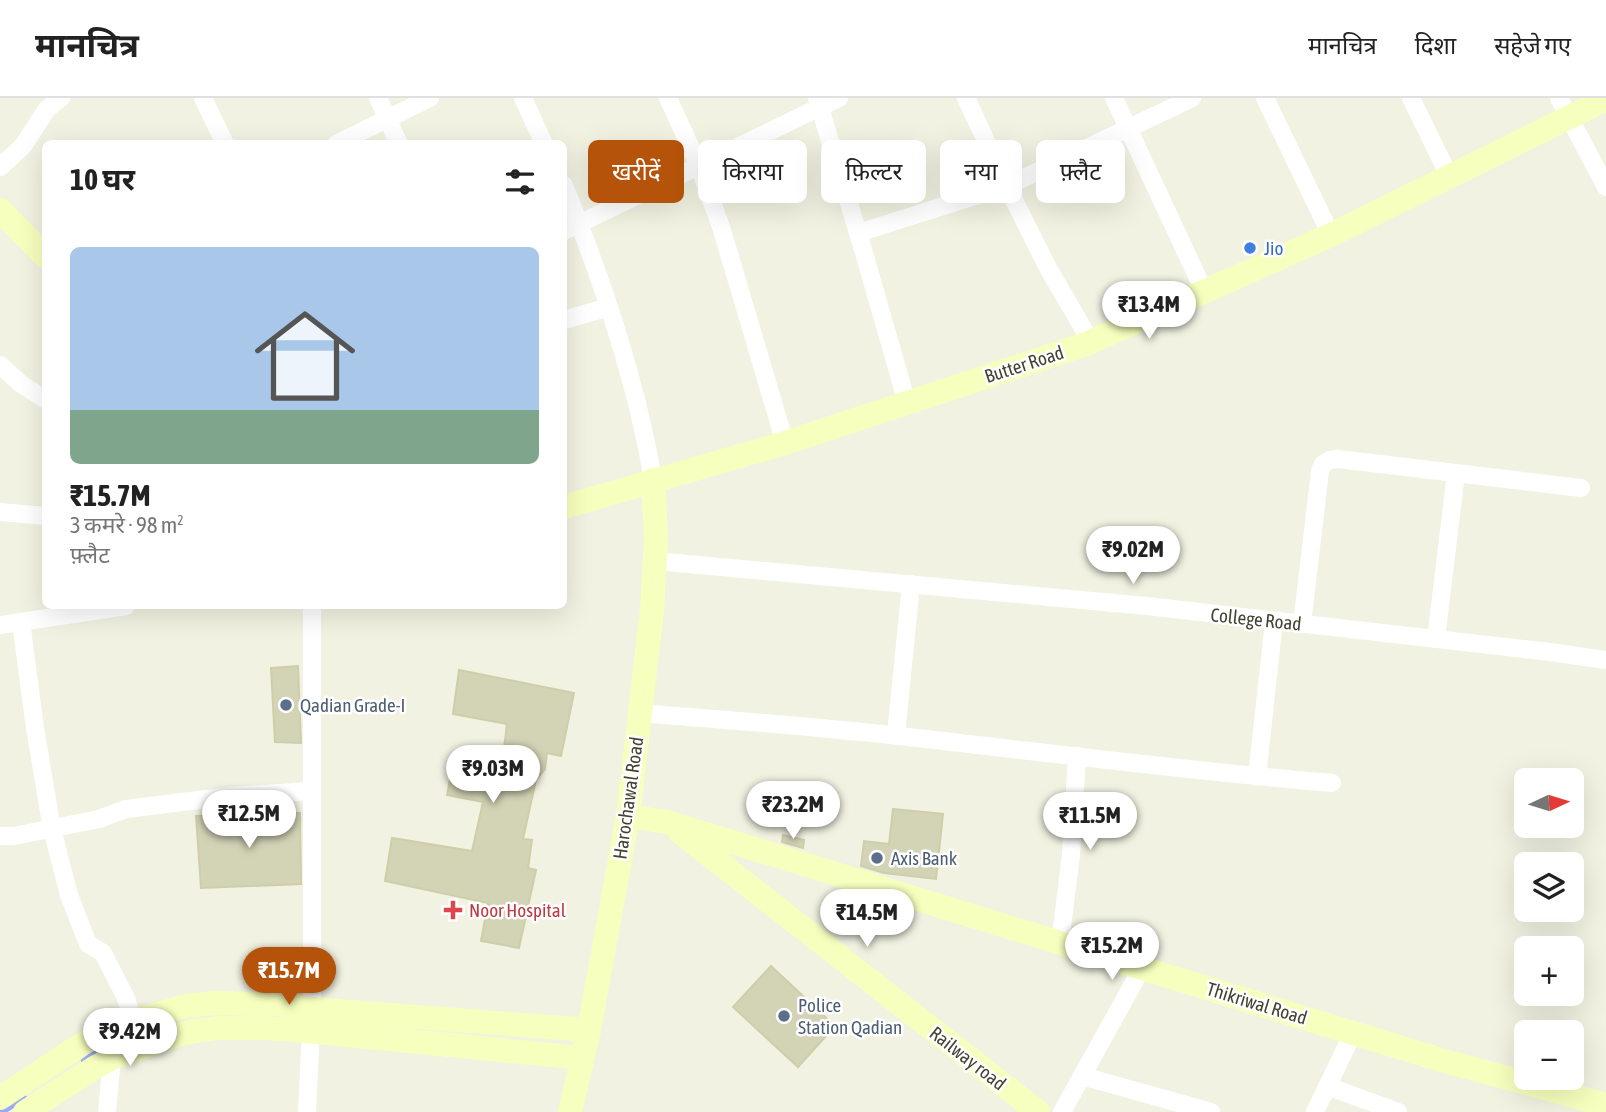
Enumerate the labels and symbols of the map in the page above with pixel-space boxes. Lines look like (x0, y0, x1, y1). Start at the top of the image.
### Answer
place label: Jio (1264, 237, 1283, 259)
marker: Jio (1242, 240, 1258, 256)
pin: ₹13.4M (1092, 282, 1206, 341)
street label: Butter Road (982, 341, 1066, 387)
pin: ₹9.02M (1076, 526, 1190, 586)
street label: College Road (1209, 603, 1303, 635)
place label: Qadian Grade-I (300, 694, 405, 716)
marker: Qadian Grade-I (278, 697, 294, 713)
street label: Harochawal Road (609, 735, 647, 861)
pin: ₹9.03M (436, 746, 550, 805)
north arrow (1514, 768, 1584, 838)
pin: ₹23.2M (736, 782, 850, 841)
pin: ₹12.5M (192, 790, 306, 850)
pin: ₹11.5M (1033, 792, 1147, 852)
place label: Axis Bank (891, 847, 958, 869)
marker: Axis Bank (869, 850, 885, 866)
pin: ₹14.5M (810, 890, 924, 949)
place label: Noor Hospital (469, 899, 566, 921)
marker: Noor Hospital (443, 900, 463, 920)
pin: ₹15.2M (1055, 922, 1169, 982)
pin: ₹15.7M (232, 948, 346, 1007)
street label: Thikriwal Road (1204, 977, 1310, 1029)
place label: Police Station Qadian (798, 994, 902, 1038)
marker: Police Station Qadian (776, 1008, 792, 1024)
pin: ₹9.42M (73, 1009, 187, 1068)
street label: Railway road (926, 1022, 1010, 1094)

